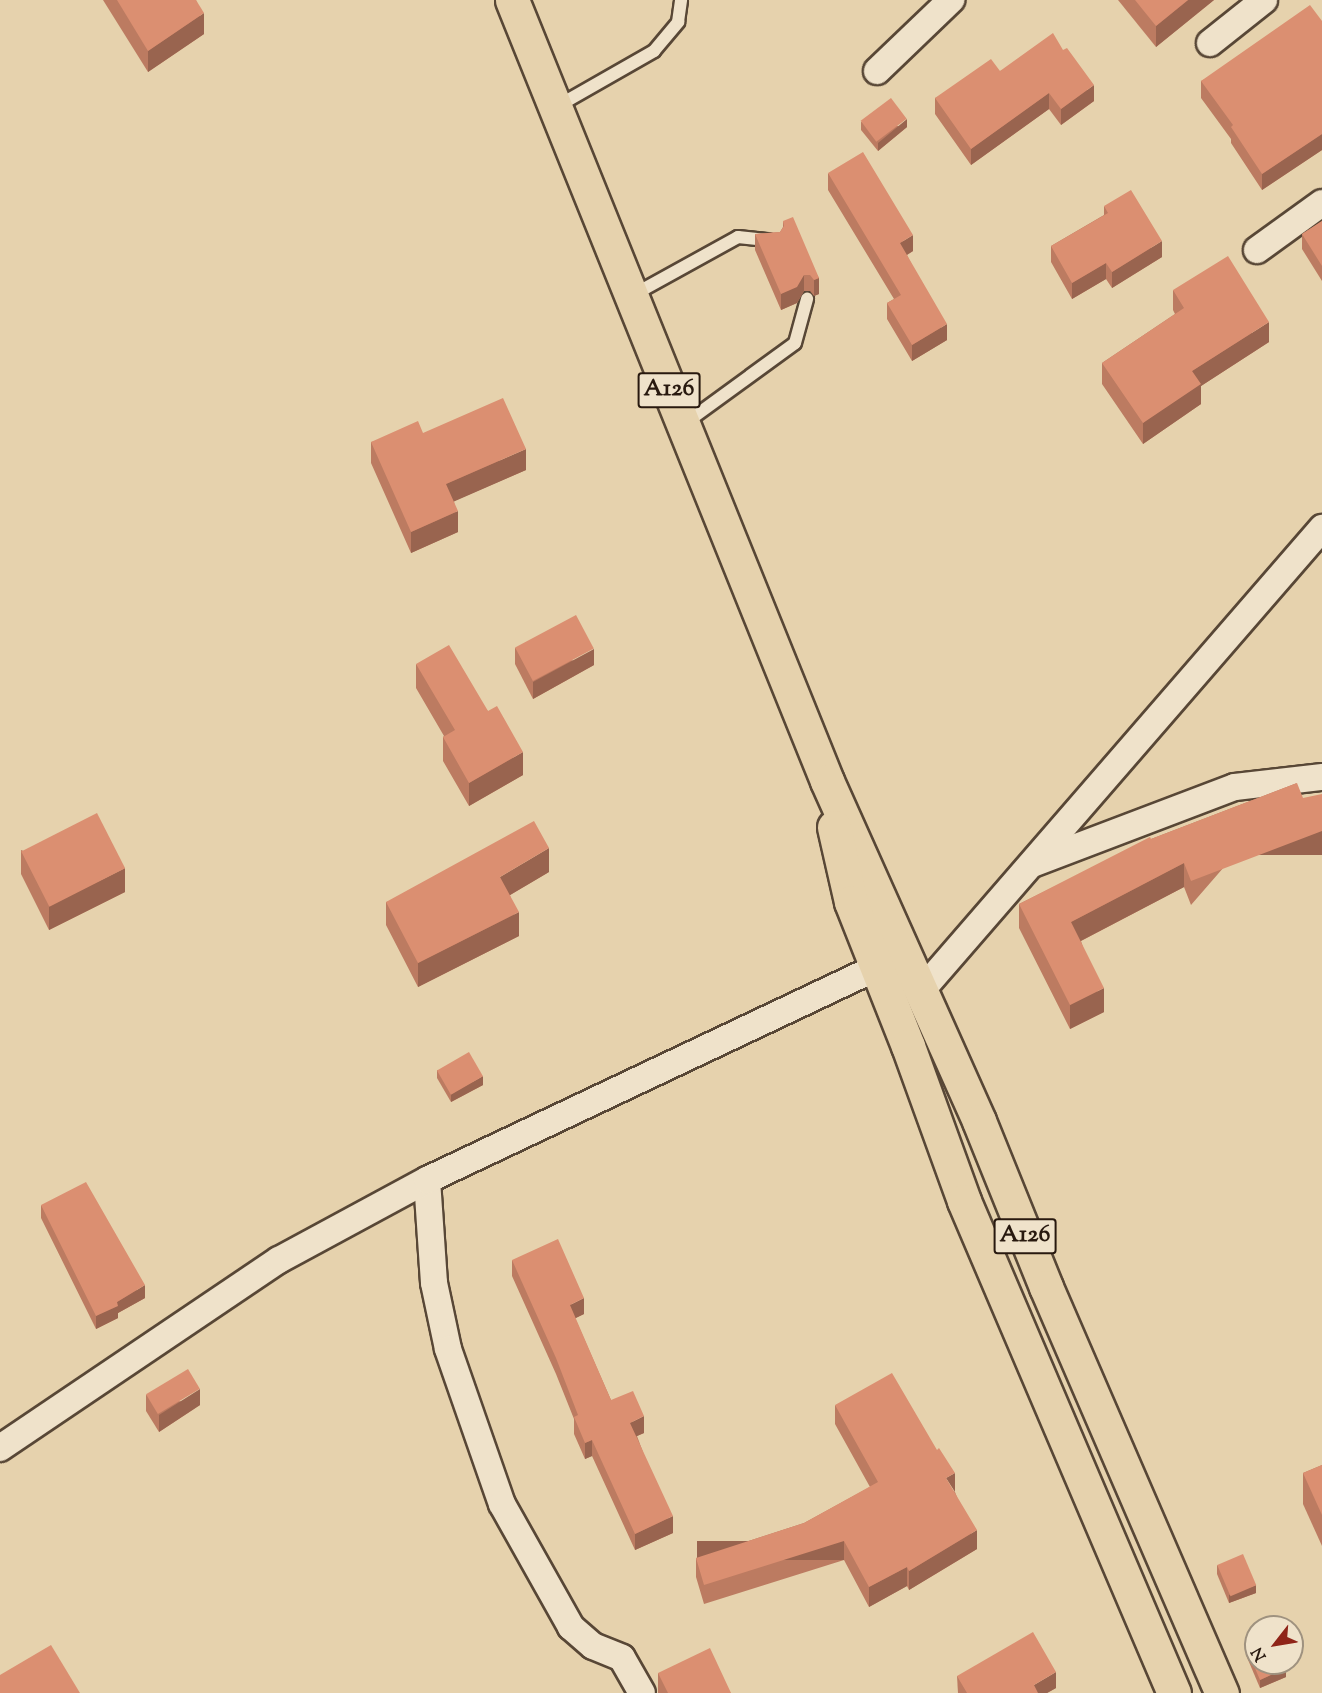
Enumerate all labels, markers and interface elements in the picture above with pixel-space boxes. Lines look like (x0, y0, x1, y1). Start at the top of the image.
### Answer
road number: A126 (638, 369, 700, 411)
road number: A126 (994, 1215, 1056, 1257)
north arrow (1244, 1615, 1304, 1675)
text: N (1247, 1642, 1273, 1665)

